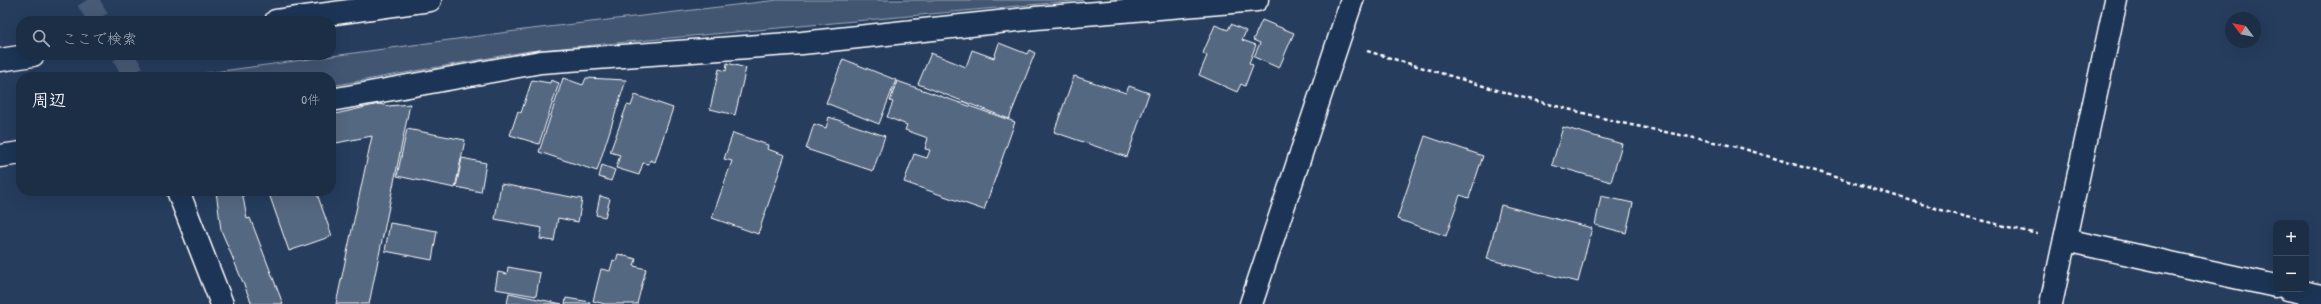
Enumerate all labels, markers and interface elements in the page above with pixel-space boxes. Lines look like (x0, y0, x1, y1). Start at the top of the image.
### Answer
north arrow (2225, 12, 2261, 48)
search box (16, 16, 336, 60)
icon: search (30, 27, 52, 49)
text: ここで検索 (62, 28, 137, 49)
text: 周辺 (32, 88, 66, 111)
text: 0件 (301, 90, 320, 108)
map controls (2273, 220, 2309, 292)
button: + (2273, 220, 2309, 256)
button: − (2273, 256, 2309, 292)

